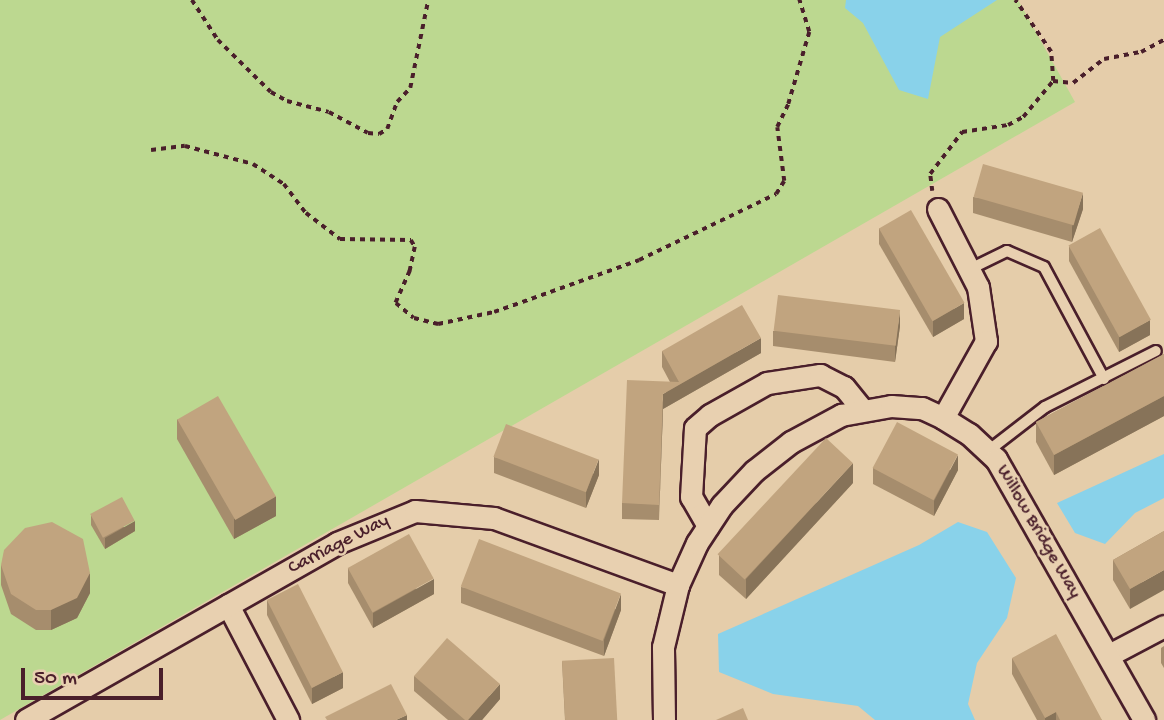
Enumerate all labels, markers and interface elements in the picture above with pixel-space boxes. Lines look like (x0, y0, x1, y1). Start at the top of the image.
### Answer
street label: Willow Bridge Way (990, 461, 1086, 603)
street label: Carriage Way (285, 510, 393, 580)
scale bar (24, 654, 166, 698)
text: 50 m (34, 667, 77, 692)

